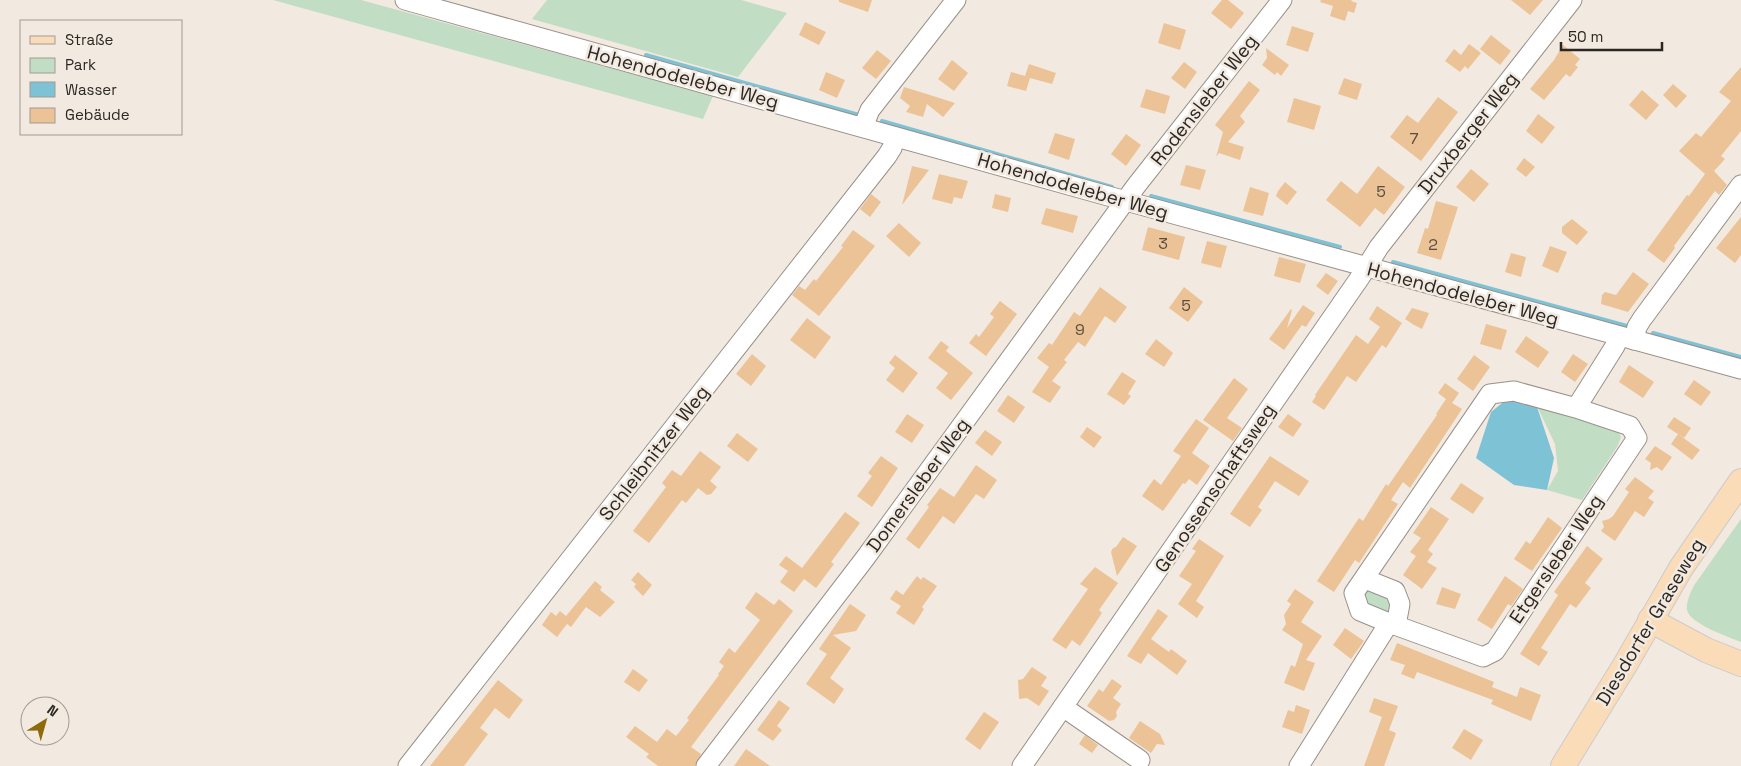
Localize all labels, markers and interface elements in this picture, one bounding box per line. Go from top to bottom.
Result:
legend [20,20,182,135]
scale bar [1561,20,1662,52]
text: 50 m [1568,27,1603,46]
street label: Rodensleber Weg [1145,29,1263,171]
text: Straße [65,30,114,49]
street label: Hohendodeleber Weg [584,39,782,115]
text: Park [65,55,96,74]
street label: Druxberger Weg [1413,67,1523,199]
text: Wasser [65,80,117,99]
text: Gebäude [65,105,130,124]
house number: 7 [1409,128,1419,149]
street label: Hohendodeleber Weg [975,147,1171,225]
house number: 5 [1376,181,1386,202]
house number: 3 [1158,233,1168,254]
house number: 2 [1428,234,1438,255]
street label: Hohendodeleber Weg [1364,256,1562,332]
house number: 5 [1181,295,1191,316]
house number: 9 [1075,319,1085,340]
street label: Schleibnitzer Weg [593,380,715,526]
street label: Genossenschaftsweg [1149,399,1281,577]
street label: Domersleber Weg [861,413,975,557]
street label: Etgersleber Weg [1504,490,1608,628]
street label: Diesdorfer Graseweg [1590,534,1710,710]
north arrow [20,696,70,746]
text: N [44,701,62,721]

